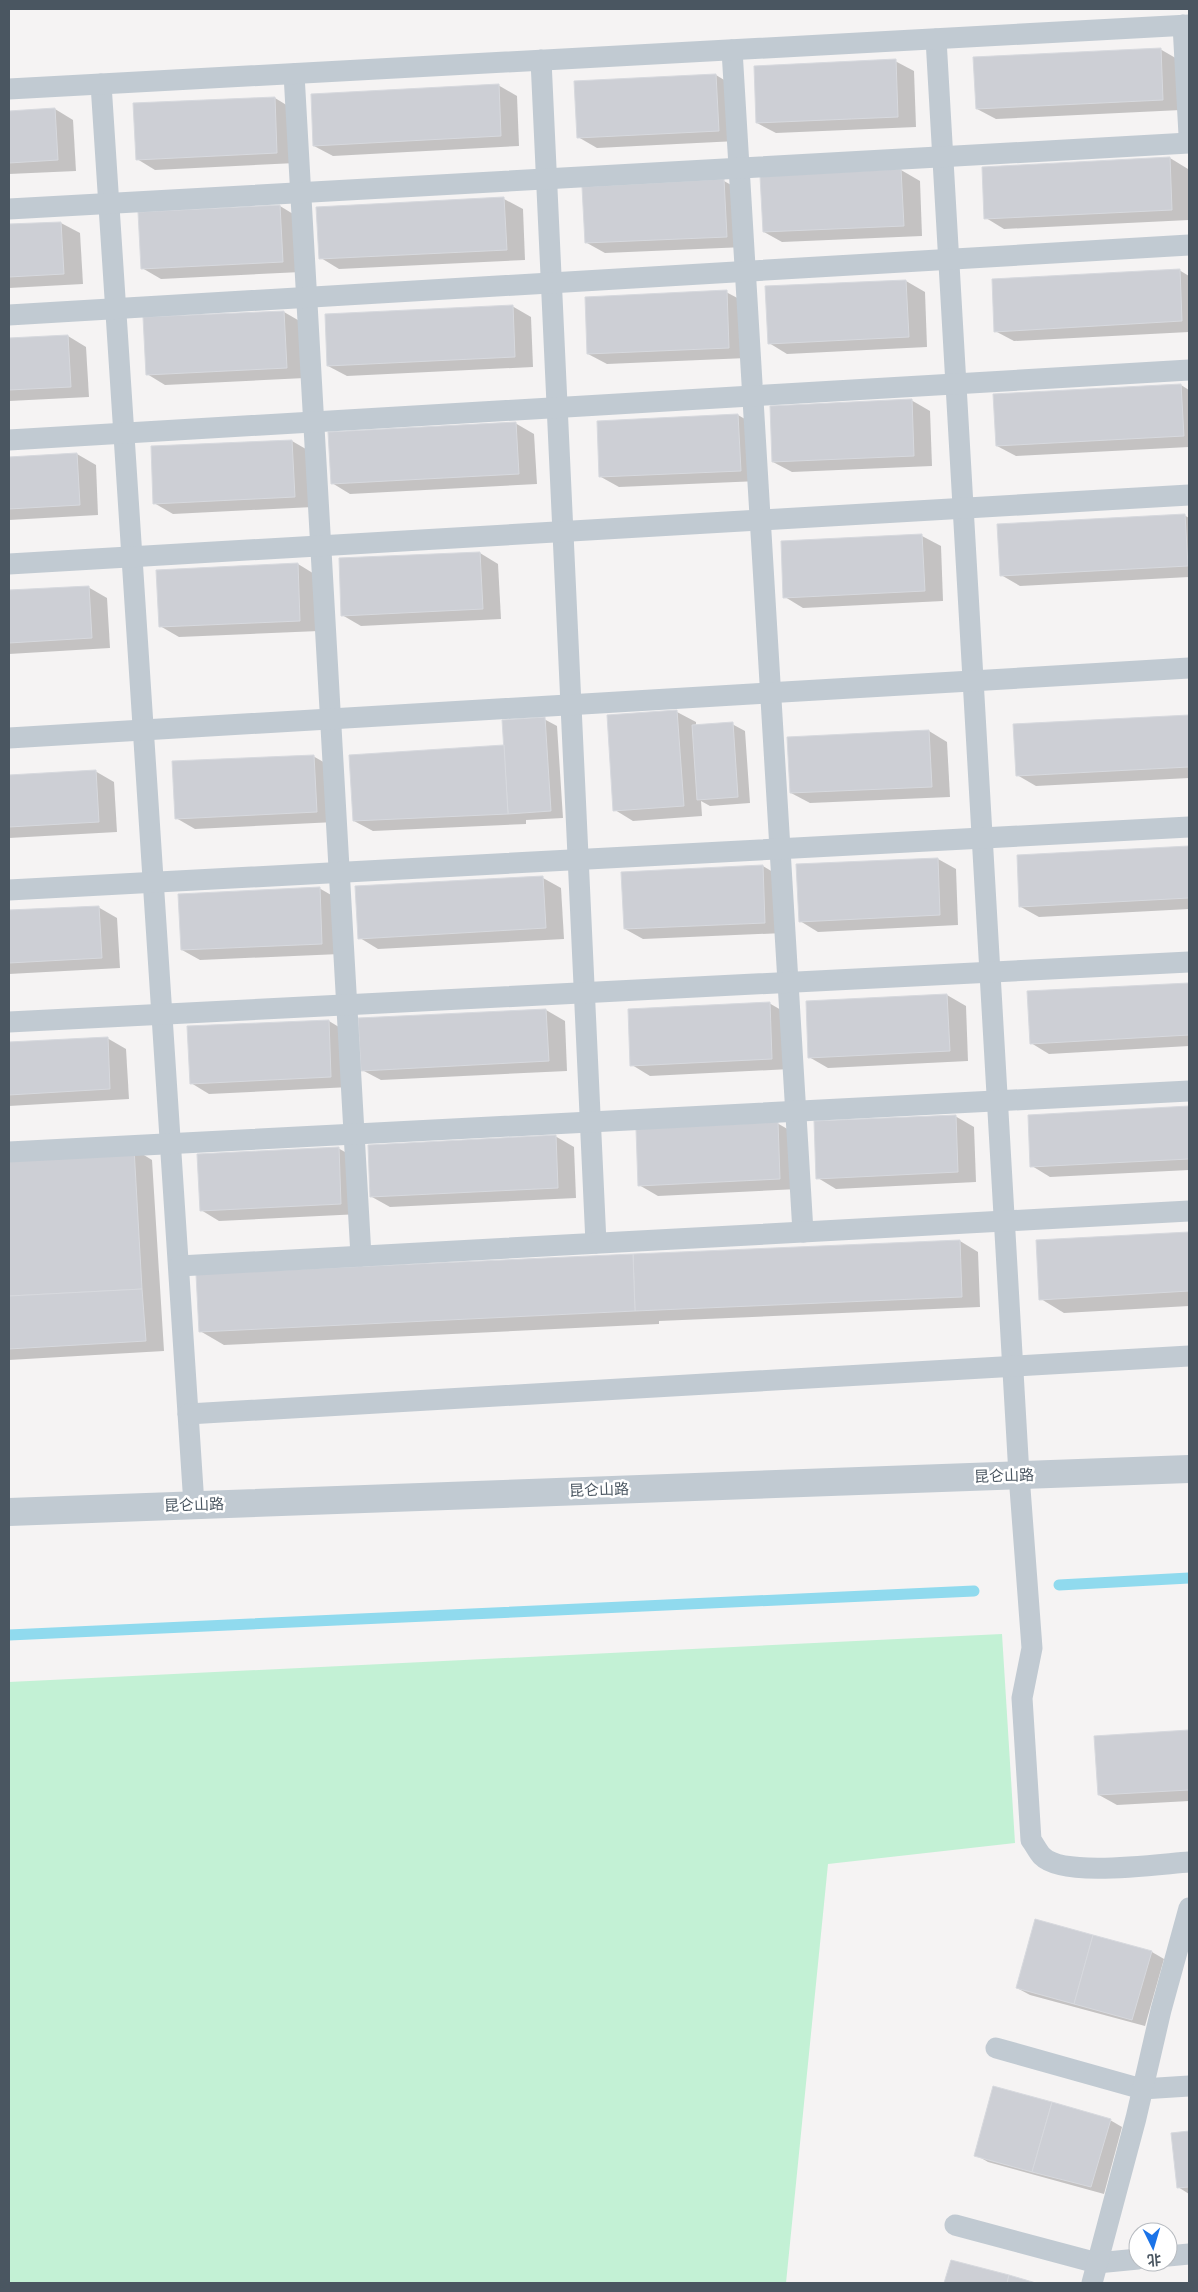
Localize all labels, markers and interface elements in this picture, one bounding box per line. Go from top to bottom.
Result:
street label: 昆仑山路 [974,1465,1034,1487]
street label: 昆仑山路 [569,1479,629,1501]
street label: 昆仑山路 [164,1494,224,1516]
north arrow [1128,2222,1178,2272]
text: 北 [1146,2250,1162,2270]

